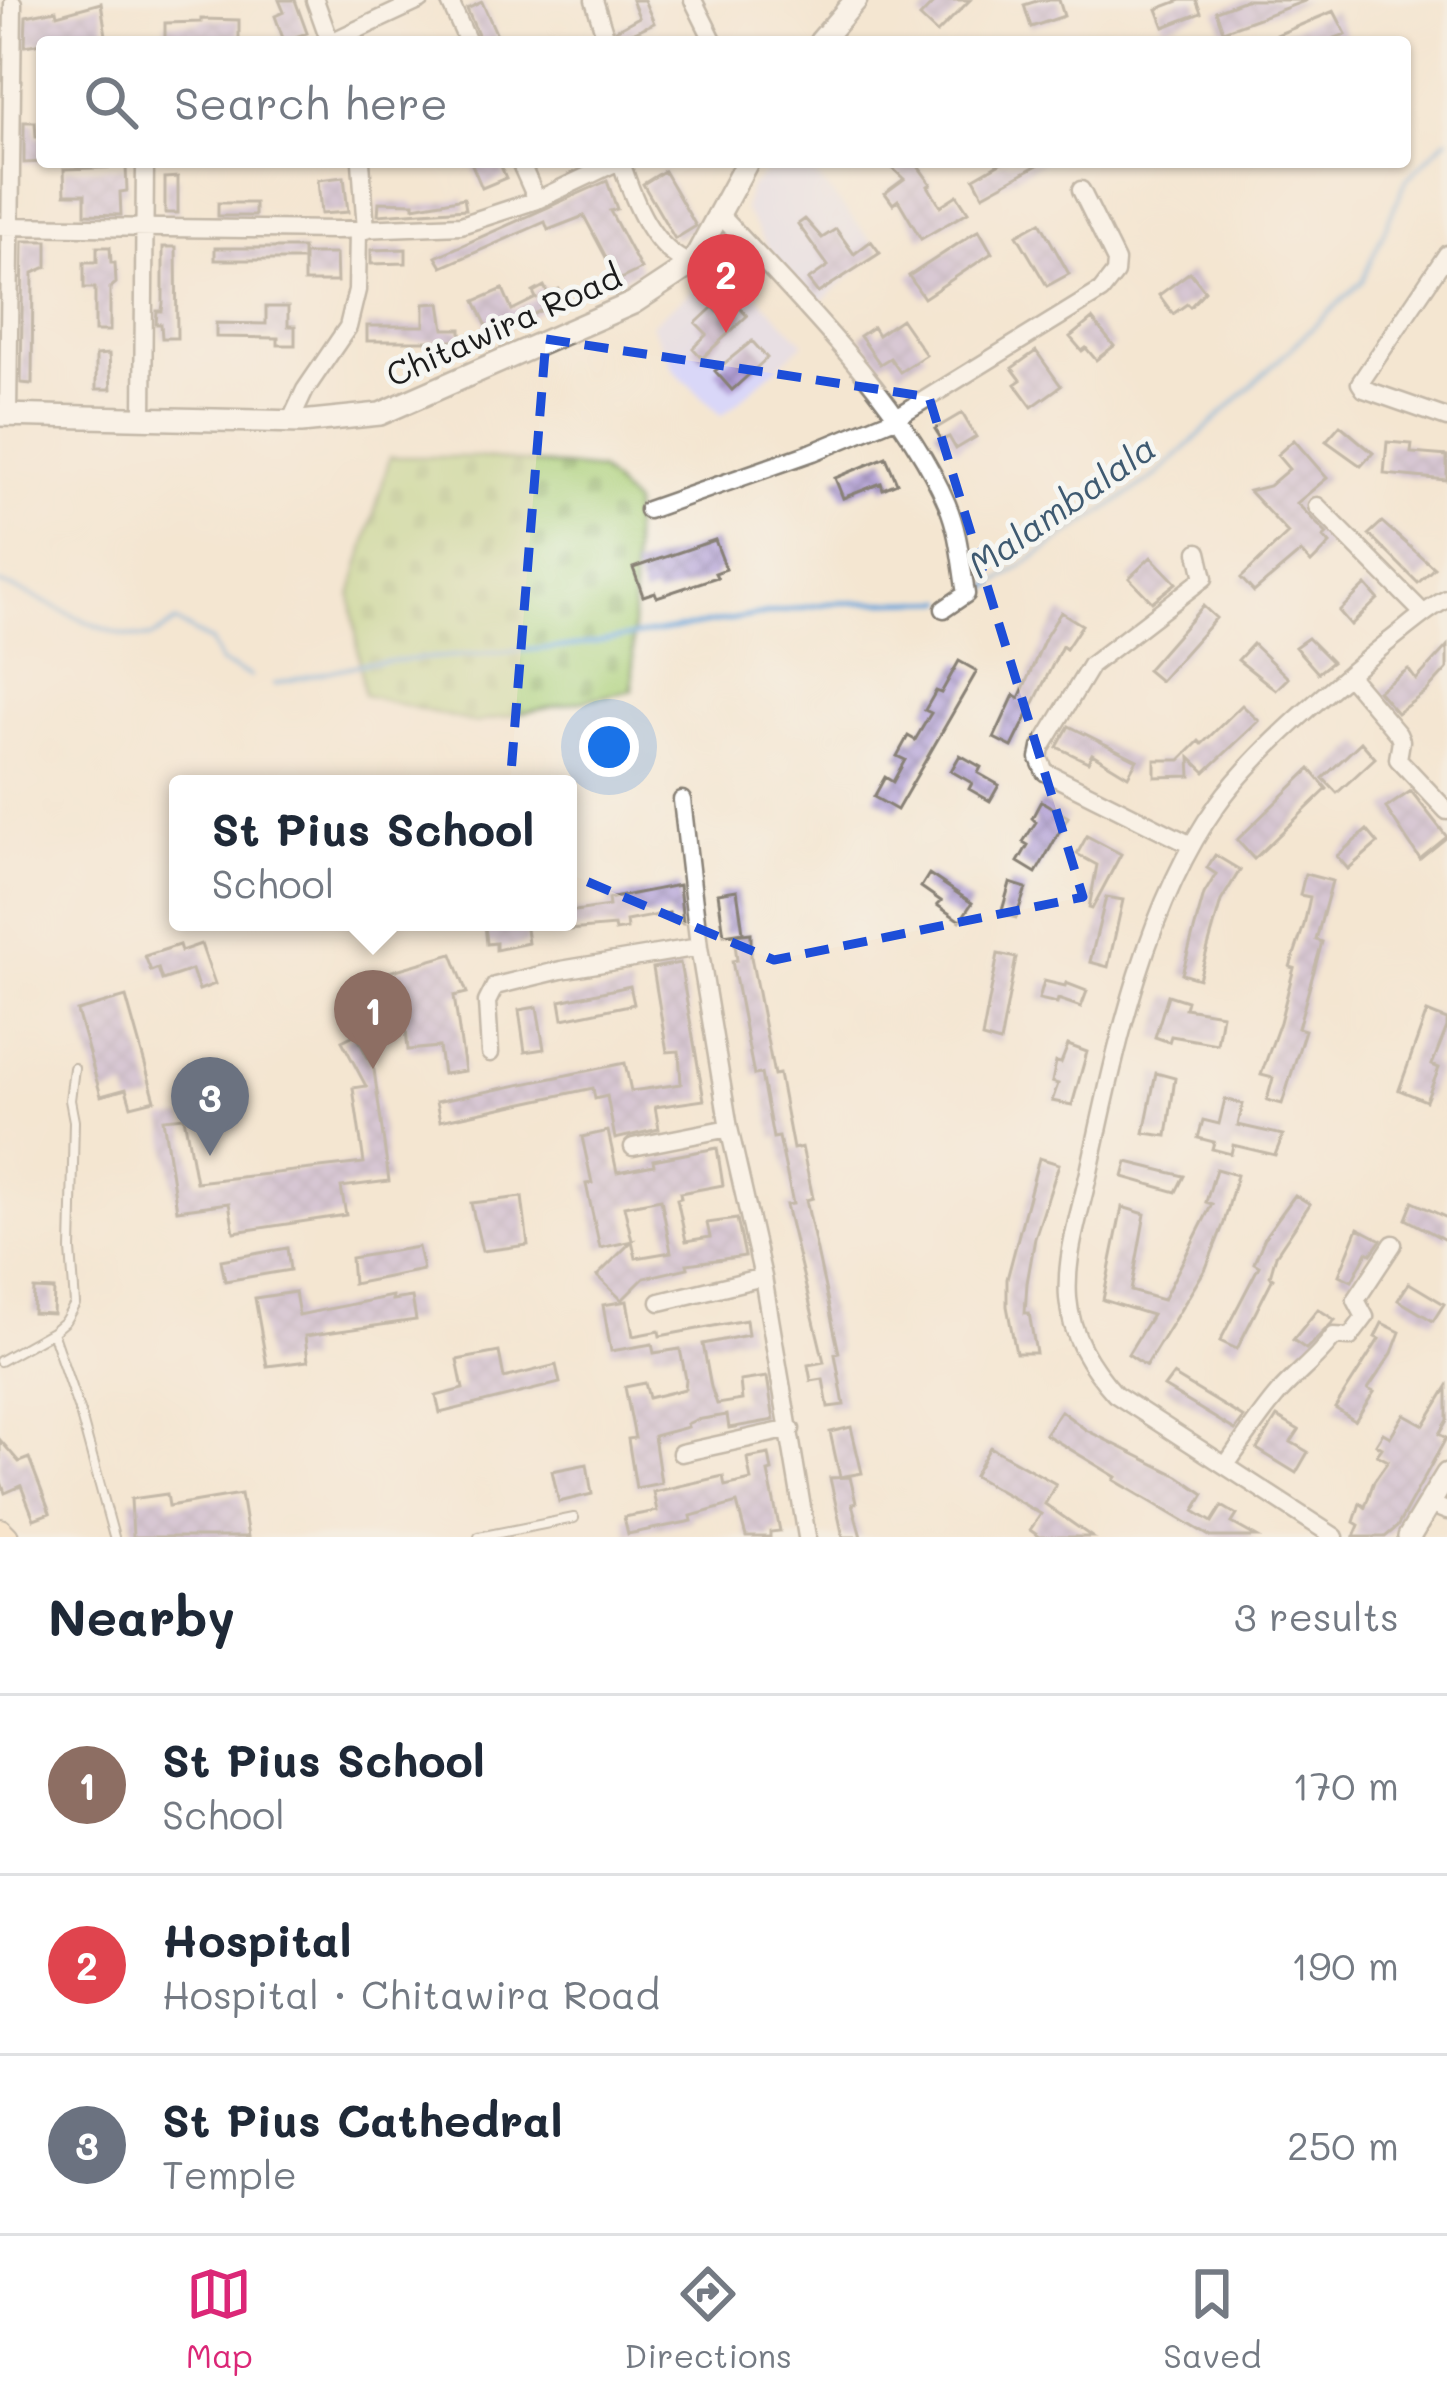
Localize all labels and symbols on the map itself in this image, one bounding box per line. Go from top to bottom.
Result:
pin: 2 [687,234,765,333]
street label: Chitawira Road [379,253,627,395]
water label: Malambalala [958,423,1164,587]
your location [579,717,639,777]
pin: 1 [334,970,412,1069]
pin: 3 [171,1057,249,1156]

